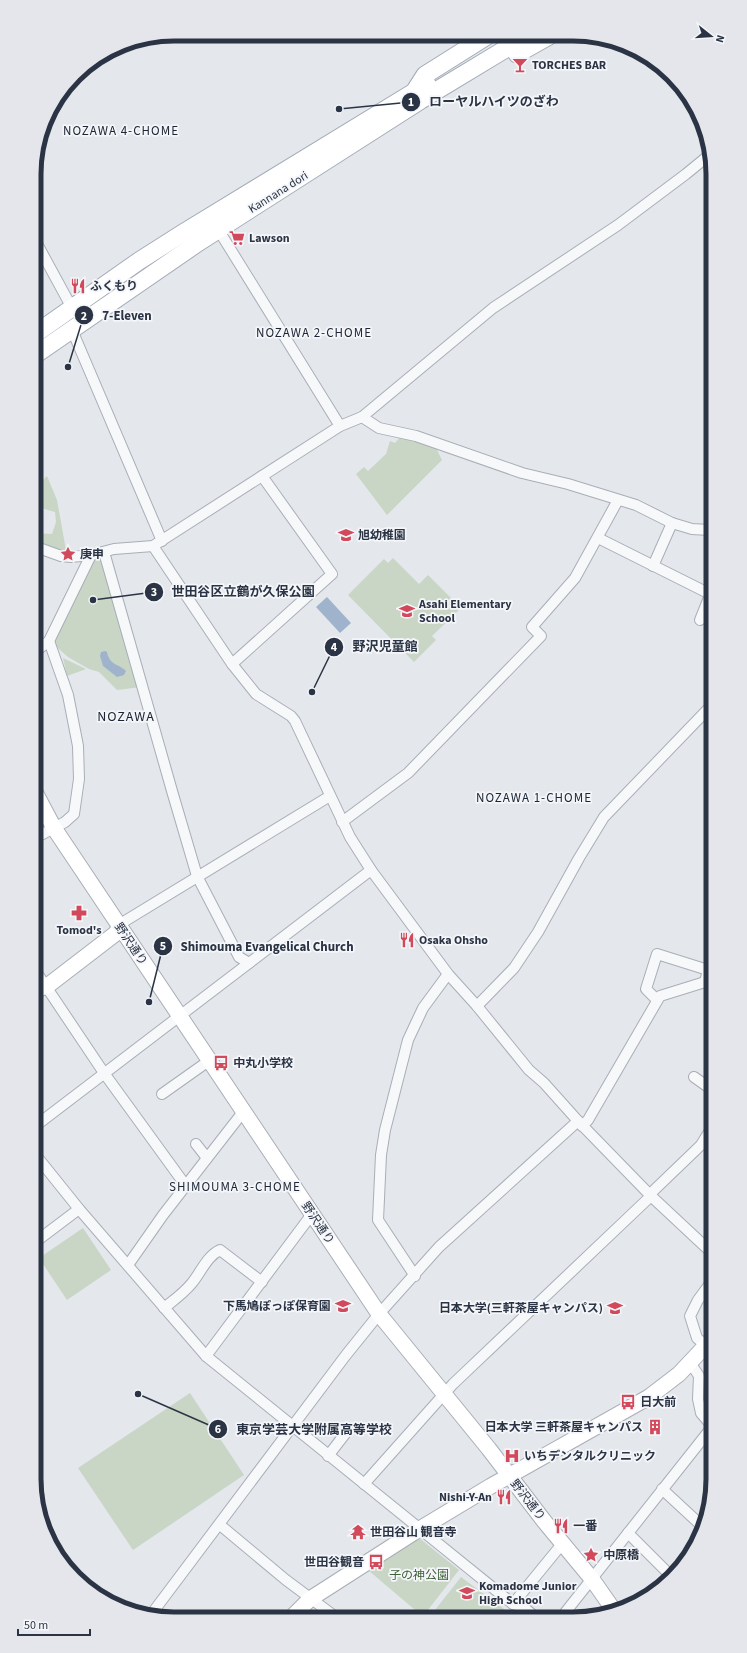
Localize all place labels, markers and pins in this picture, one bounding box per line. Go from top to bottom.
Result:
bar icon: TORCHES BAR [511,56,529,74]
place label: TORCHES BAR [532,57,607,74]
callout: ローヤルハイツのざわ [401,89,567,114]
supermarket icon: Lawson [228,229,246,247]
place label: Lawson [249,230,290,247]
restaurant icon: ふくもり [69,277,87,295]
place label: ふくもり [90,278,138,295]
callout: 7-Eleven [74,303,159,328]
school or university icon: 旭幼稚園 [337,526,355,544]
place label: 旭幼稚園 [358,527,406,544]
place icon: 庚申 [59,545,77,563]
place label: 庚申 [80,546,104,563]
callout: 世田谷区立鶴が久保公園 [144,579,323,604]
place label: Asahi Elementary School [418,596,512,627]
school or university icon: Asahi Elementary School [398,602,416,620]
callout: 野沢児童館 [324,634,425,659]
pharmacy icon: Tomod's [70,904,88,922]
place label: Tomod's [57,922,101,939]
restaurant icon: Osaka Ohsho [398,931,416,949]
place label: Osaka Ohsho [419,932,488,949]
callout: Shimouma Evangelical Church [153,934,362,959]
bus stop icon: 中丸小学校 [212,1054,230,1072]
place label: 中丸小学校 [233,1055,293,1072]
school or university icon: 下馬鳩ぽっぽ保育園 [334,1297,352,1315]
place label: 下馬鳩ぽっぽ保育園 [223,1298,331,1315]
school or university icon: 日本大学(三軒茶屋キャンパス) [606,1299,624,1317]
place label: 日本大学(三軒茶屋キャンパス) [439,1300,603,1317]
bus stop icon: 日大前 [619,1393,637,1411]
place label: 日大前 [640,1394,676,1411]
callout: 東京学芸大学附属高等学校 [208,1417,400,1442]
building icon: 日本大学 三軒茶屋キャンパス [646,1418,664,1436]
place label: 日本大学 三軒茶屋キャンパス [485,1419,643,1436]
hospital icon: いちデンタルクリニック [503,1447,521,1465]
place label: いちデンタルクリニック [524,1448,656,1465]
restaurant icon: Nishi-Y-An [495,1488,513,1506]
place label: Nishi-Y-An [439,1489,492,1506]
restaurant icon: 一番 [552,1517,570,1535]
place label: 一番 [573,1518,598,1535]
temple icon: 世田谷山 観音寺 [349,1523,367,1541]
place label: 世田谷山 観音寺 [370,1524,456,1541]
place icon: 中原橋 [582,1546,600,1564]
place label: 中原橋 [603,1547,640,1564]
bus stop icon: 世田谷観音 [367,1553,385,1571]
place label: 世田谷観音 [304,1554,364,1571]
place label: Komadome Junior High School [479,1578,577,1609]
school or university icon: Komadome Junior High School [458,1584,476,1602]

